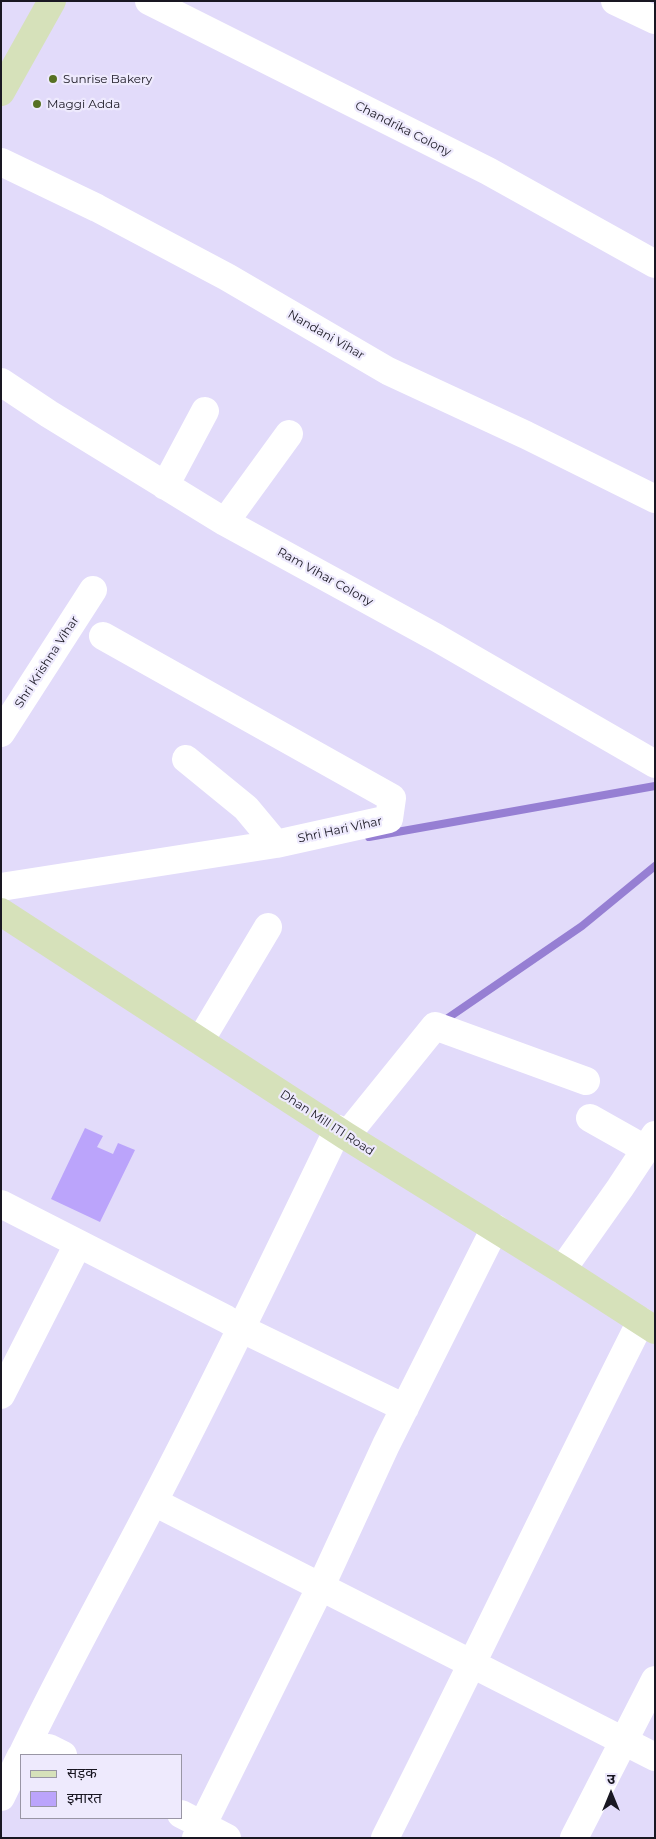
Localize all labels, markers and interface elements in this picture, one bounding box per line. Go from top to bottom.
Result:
place label: Sunrise Bakery [63,72,152,86]
marker: Sunrise Bakery [47,73,59,85]
place label: Maggi Adda [47,97,120,111]
marker: Maggi Adda [31,98,43,110]
street label: Chandrika Colony [352,99,454,159]
street label: Nandani Vihar [285,307,367,363]
street label: Ram Vihar Colony [275,545,375,609]
street label: Shri Krishna Vihar [12,613,82,711]
street label: Shri Hari Vihar [296,814,384,846]
street label: Dhan Mill ITI Road [277,1087,377,1159]
legend [20,1754,182,1819]
text: सड़क [67,1763,97,1782]
north arrow [586,1769,636,1819]
text: उ [607,1770,615,1788]
text: इमारत [67,1788,102,1807]

